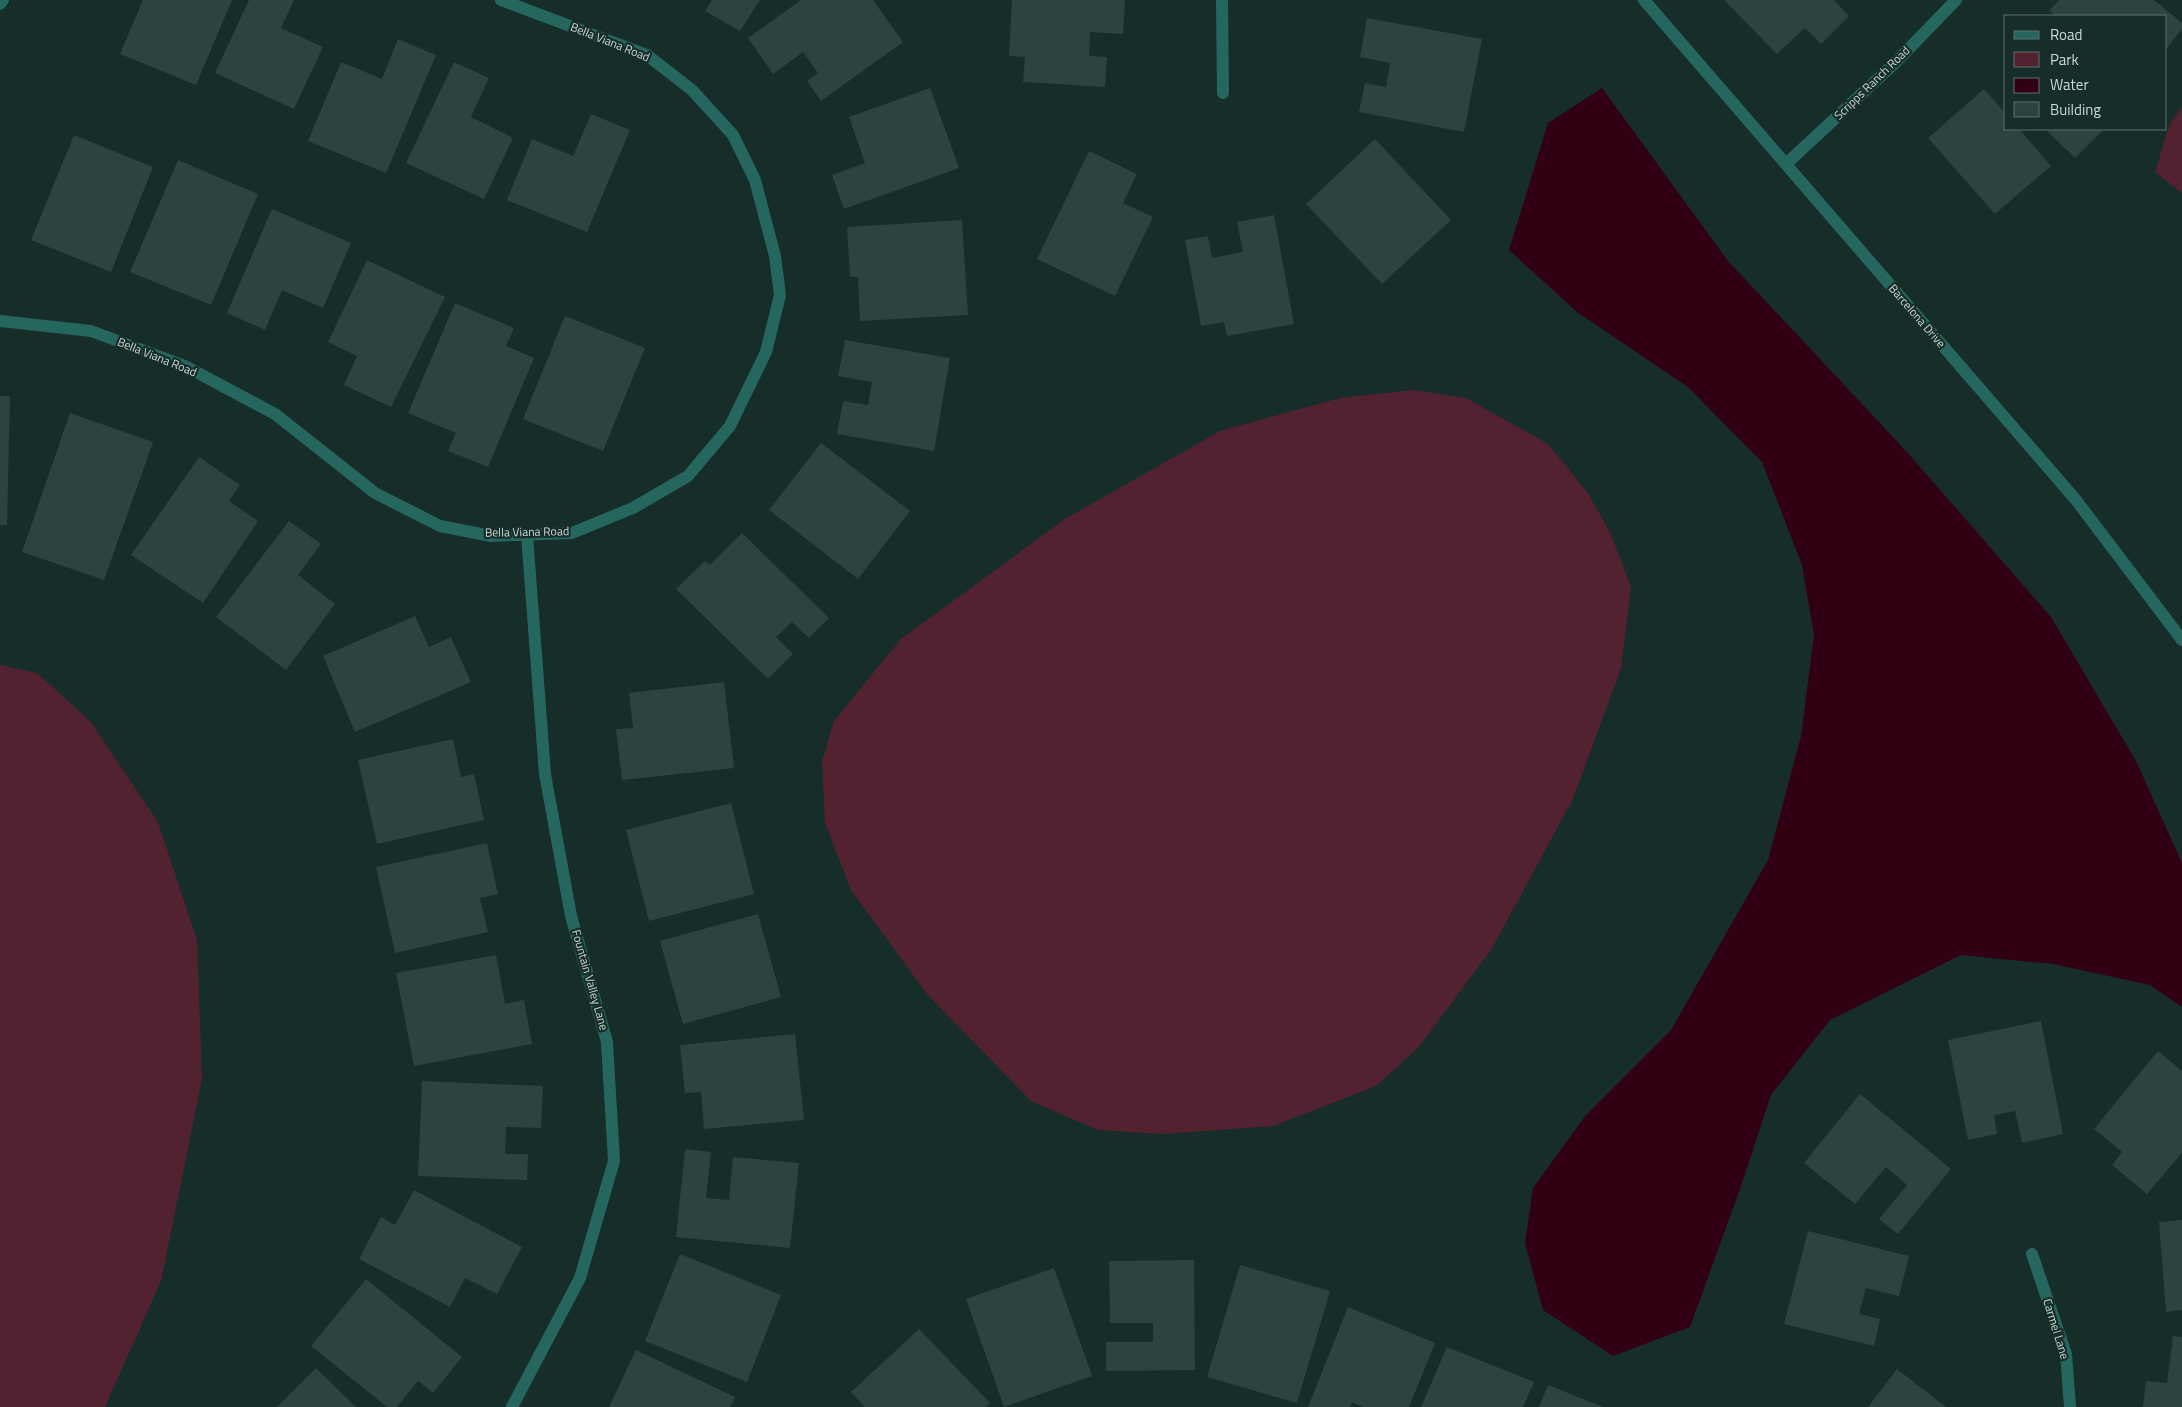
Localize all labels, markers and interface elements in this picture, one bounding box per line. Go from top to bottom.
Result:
legend [2004,15,2167,130]
street label: Bella Viana Road [568,17,653,66]
text: Road [2050,23,2082,46]
street label: Scripps Ranch Road [1829,41,1914,124]
text: Park [2050,48,2079,71]
text: Water [2050,73,2089,96]
text: Building [2050,98,2101,121]
street label: Barcelona Drive [1884,280,1950,352]
street label: Bella Viana Road [115,332,200,381]
street label: Bella Viana Road [485,521,569,542]
street label: Fountain Valley Lane [567,927,614,1032]
street label: Carmel Lane [2038,1296,2075,1362]

